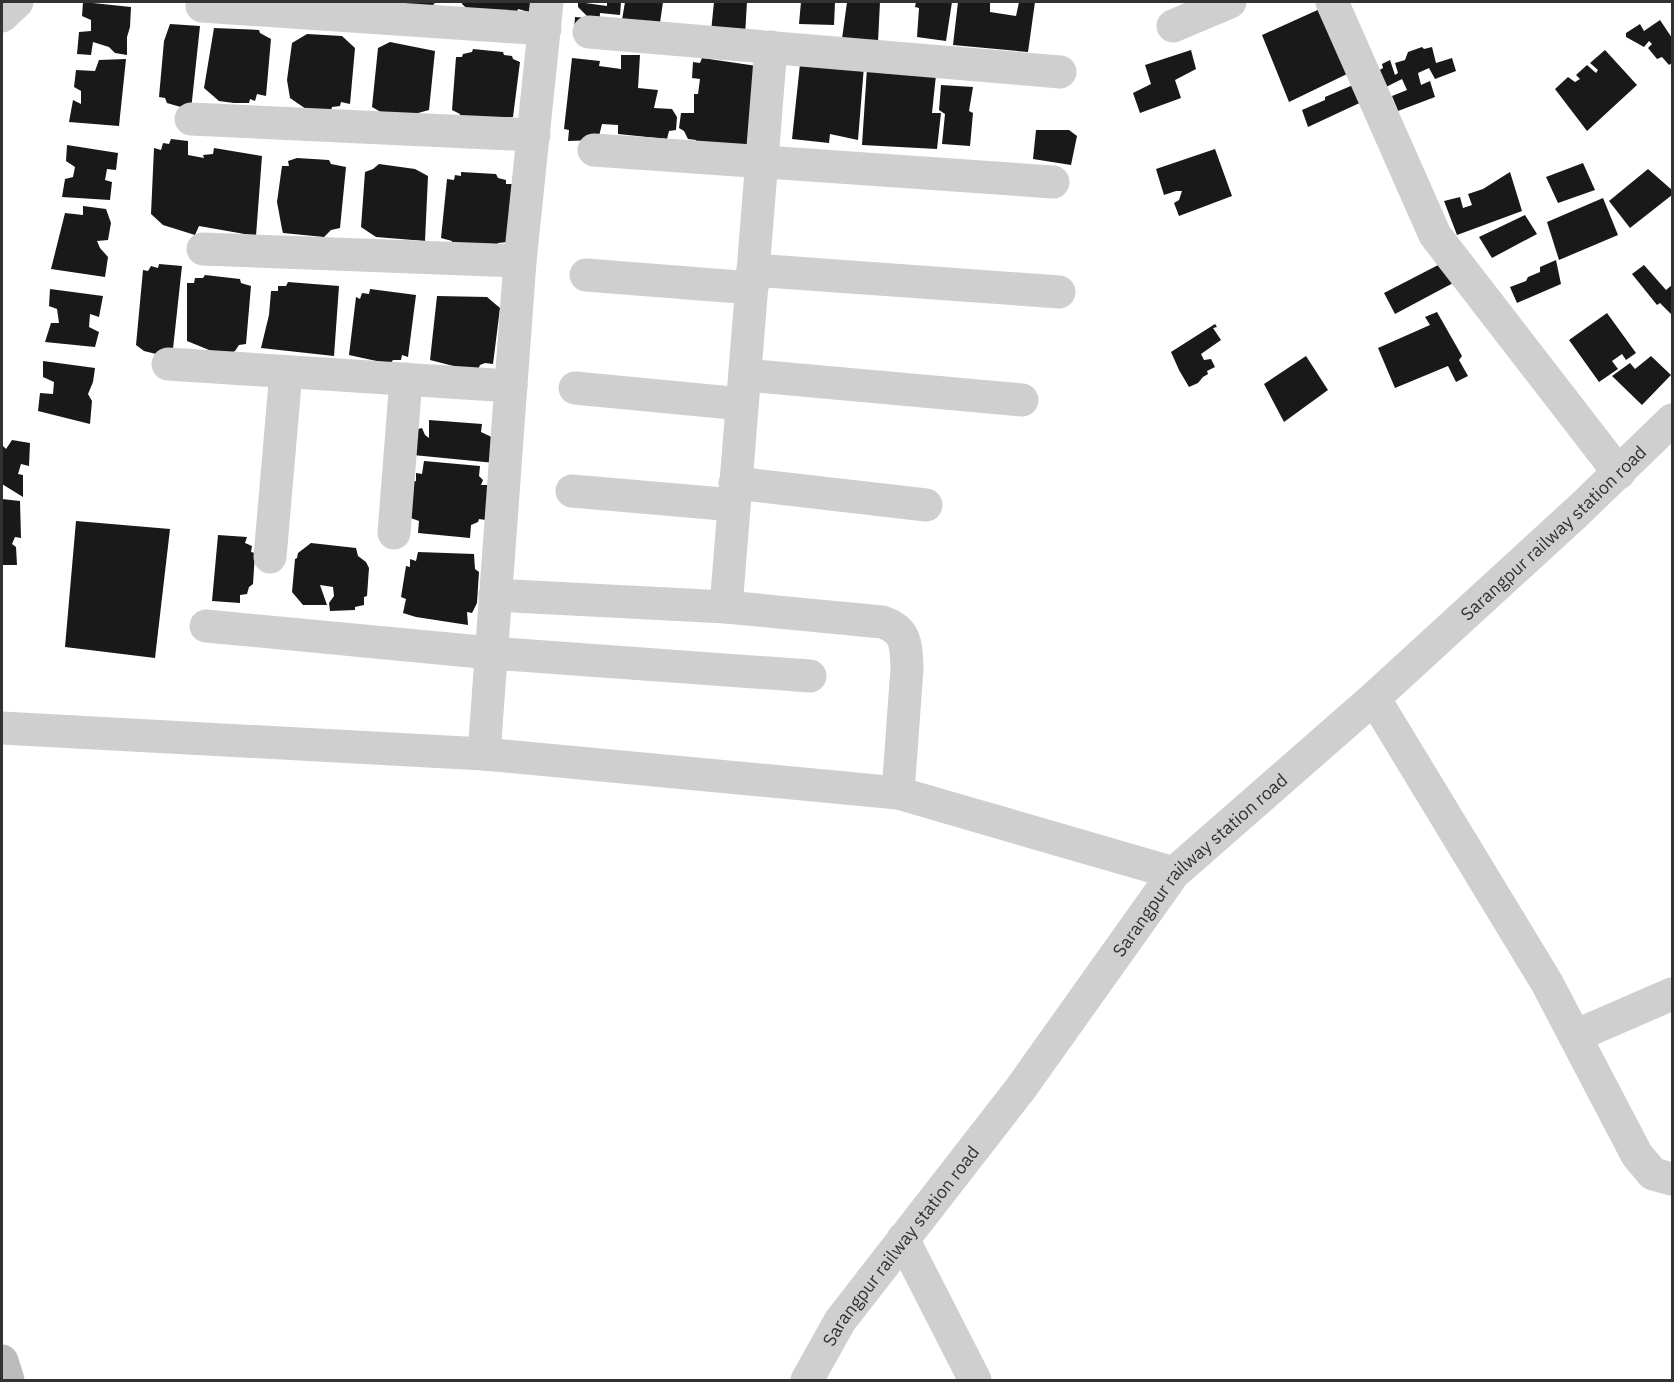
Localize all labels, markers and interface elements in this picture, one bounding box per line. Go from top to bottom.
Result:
street label: Sarangpur railway station road [1455,440,1651,625]
street label: Sarangpur railway station road [1107,768,1292,961]
street label: Sarangpur railway station road [817,1141,984,1350]

